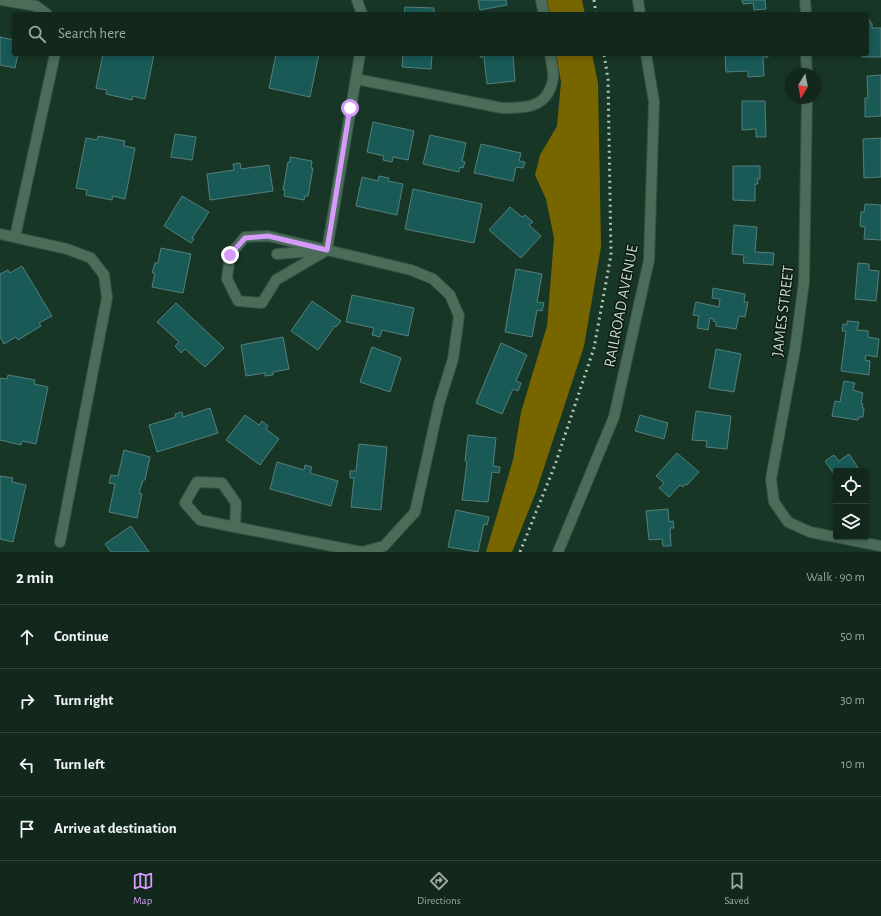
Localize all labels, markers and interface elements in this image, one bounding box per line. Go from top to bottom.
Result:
search box [12,12,869,56]
icon: search [26,23,48,45]
text: Search here [58,26,126,41]
north arrow [785,68,821,104]
route start [341,99,359,117]
street label: RAILROAD AVENUE [601,243,641,369]
route end [221,246,239,264]
street label: JAMES STREET [769,264,797,358]
map controls [833,468,869,540]
button: locate [833,468,869,504]
button: layers [833,504,869,540]
text: 2 min [16,569,54,586]
text: Walk · 90 m [806,571,865,584]
icon: ahead [16,626,38,648]
text: Continue [54,629,109,644]
text: 50 m [840,630,865,643]
icon: right [16,690,38,712]
text: Turn right [54,693,113,708]
text: 30 m [840,694,865,707]
icon: left [16,754,38,776]
text: Turn left [54,757,105,772]
text: 10 m [841,758,865,771]
icon: arrive [16,818,38,840]
text: Arrive at destination [54,821,177,836]
tab: Map [132,870,154,907]
tab: Directions [417,870,461,907]
tab: Saved [724,870,749,907]

